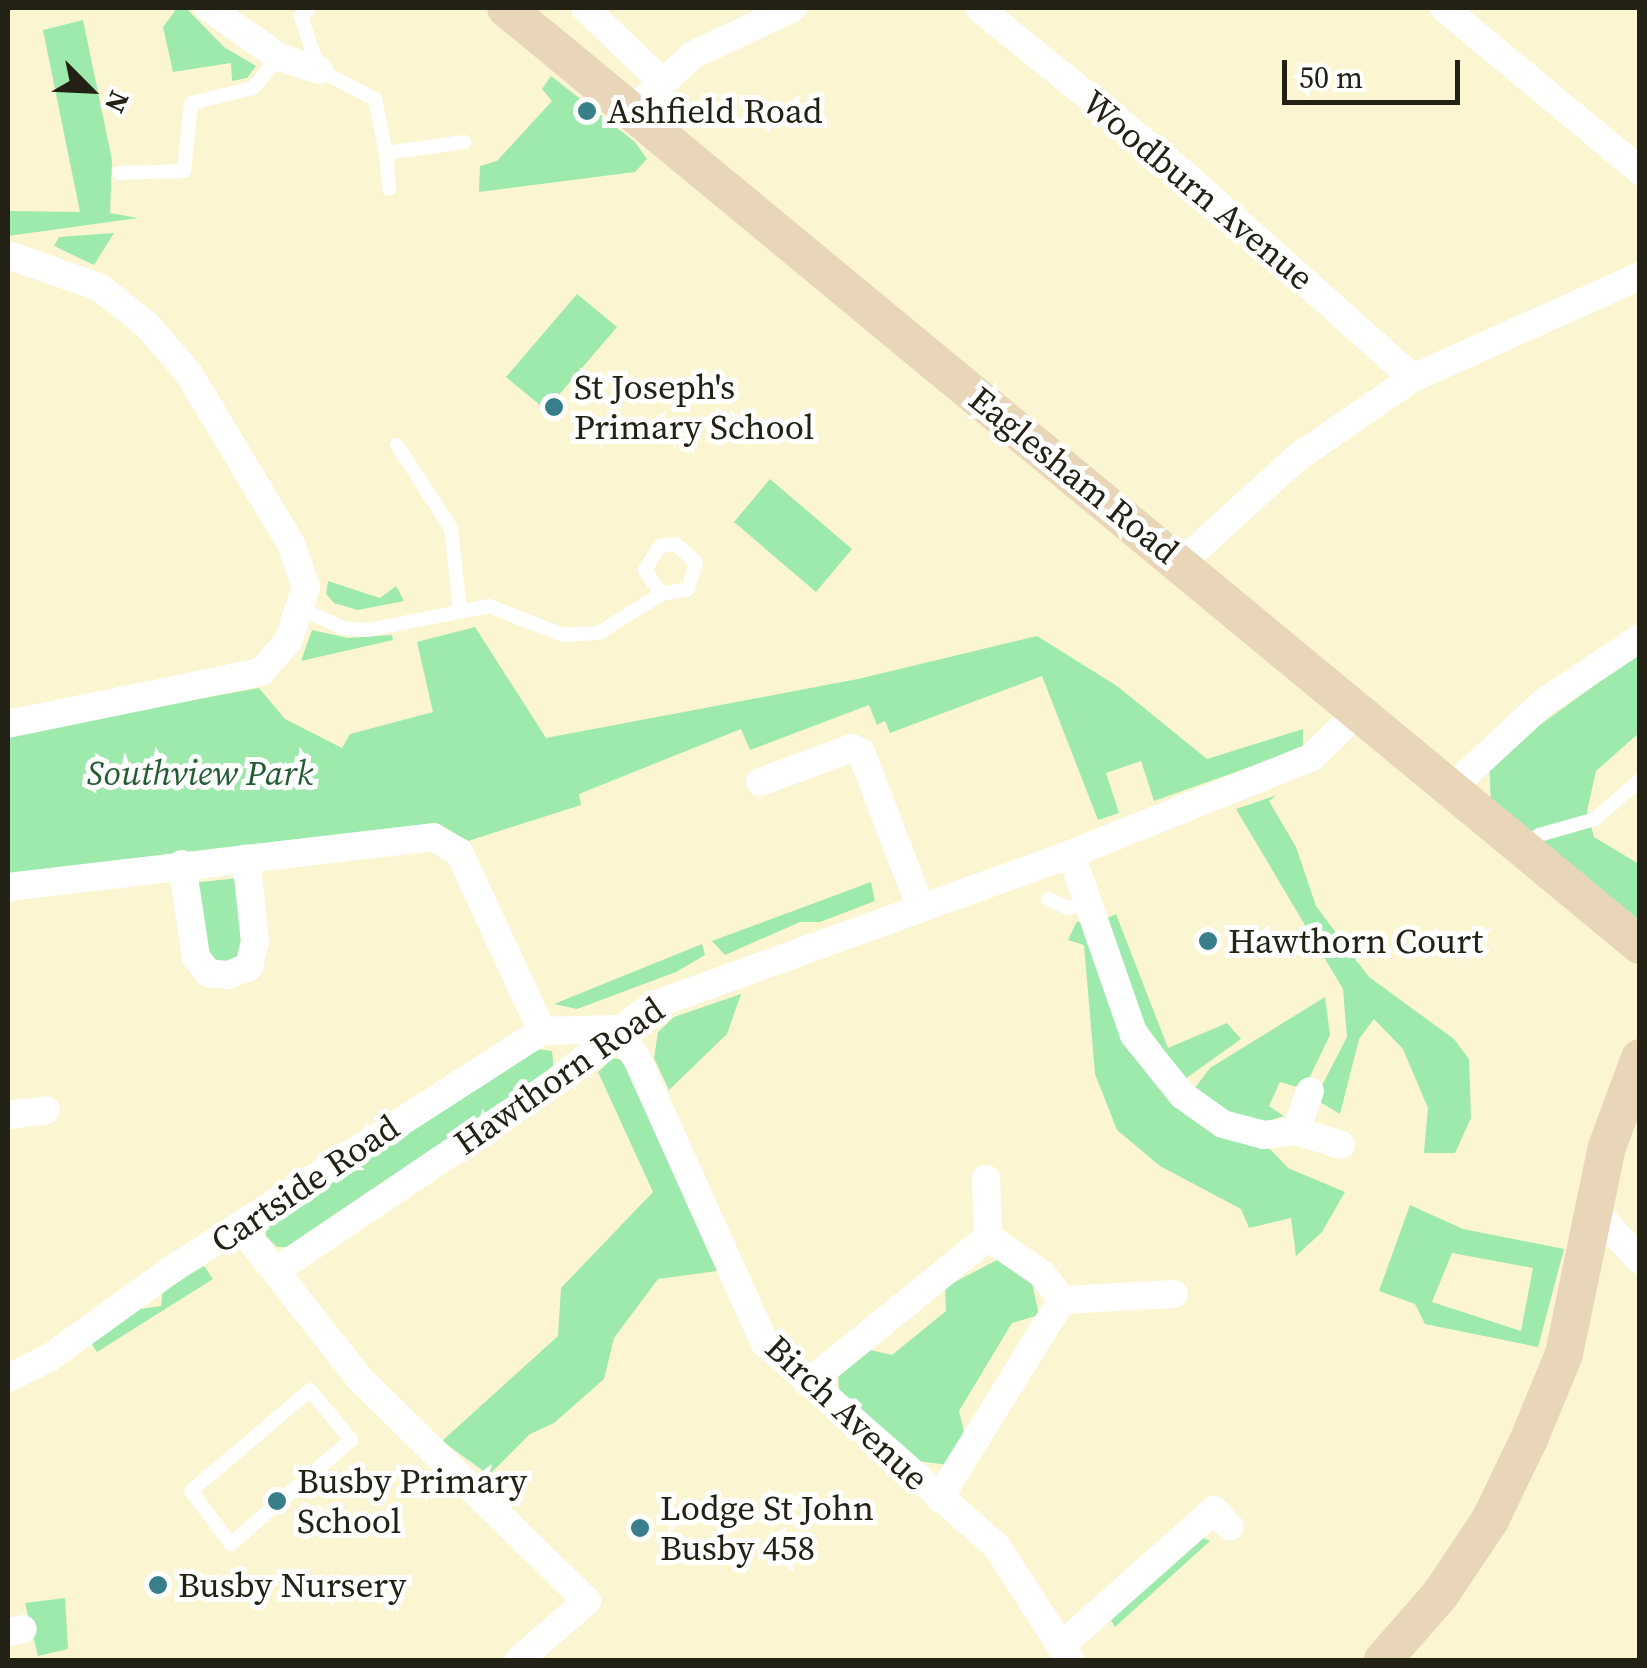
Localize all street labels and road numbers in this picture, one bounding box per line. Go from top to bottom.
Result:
street label: Woodburn Avenue [1074,81,1322,299]
street label: Eaglesham Road [961,378,1187,572]
street label: Hawthorn Road [446,988,672,1164]
street label: Cartside Road [203,1106,407,1262]
street label: Birch Avenue [757,1327,937,1499]

